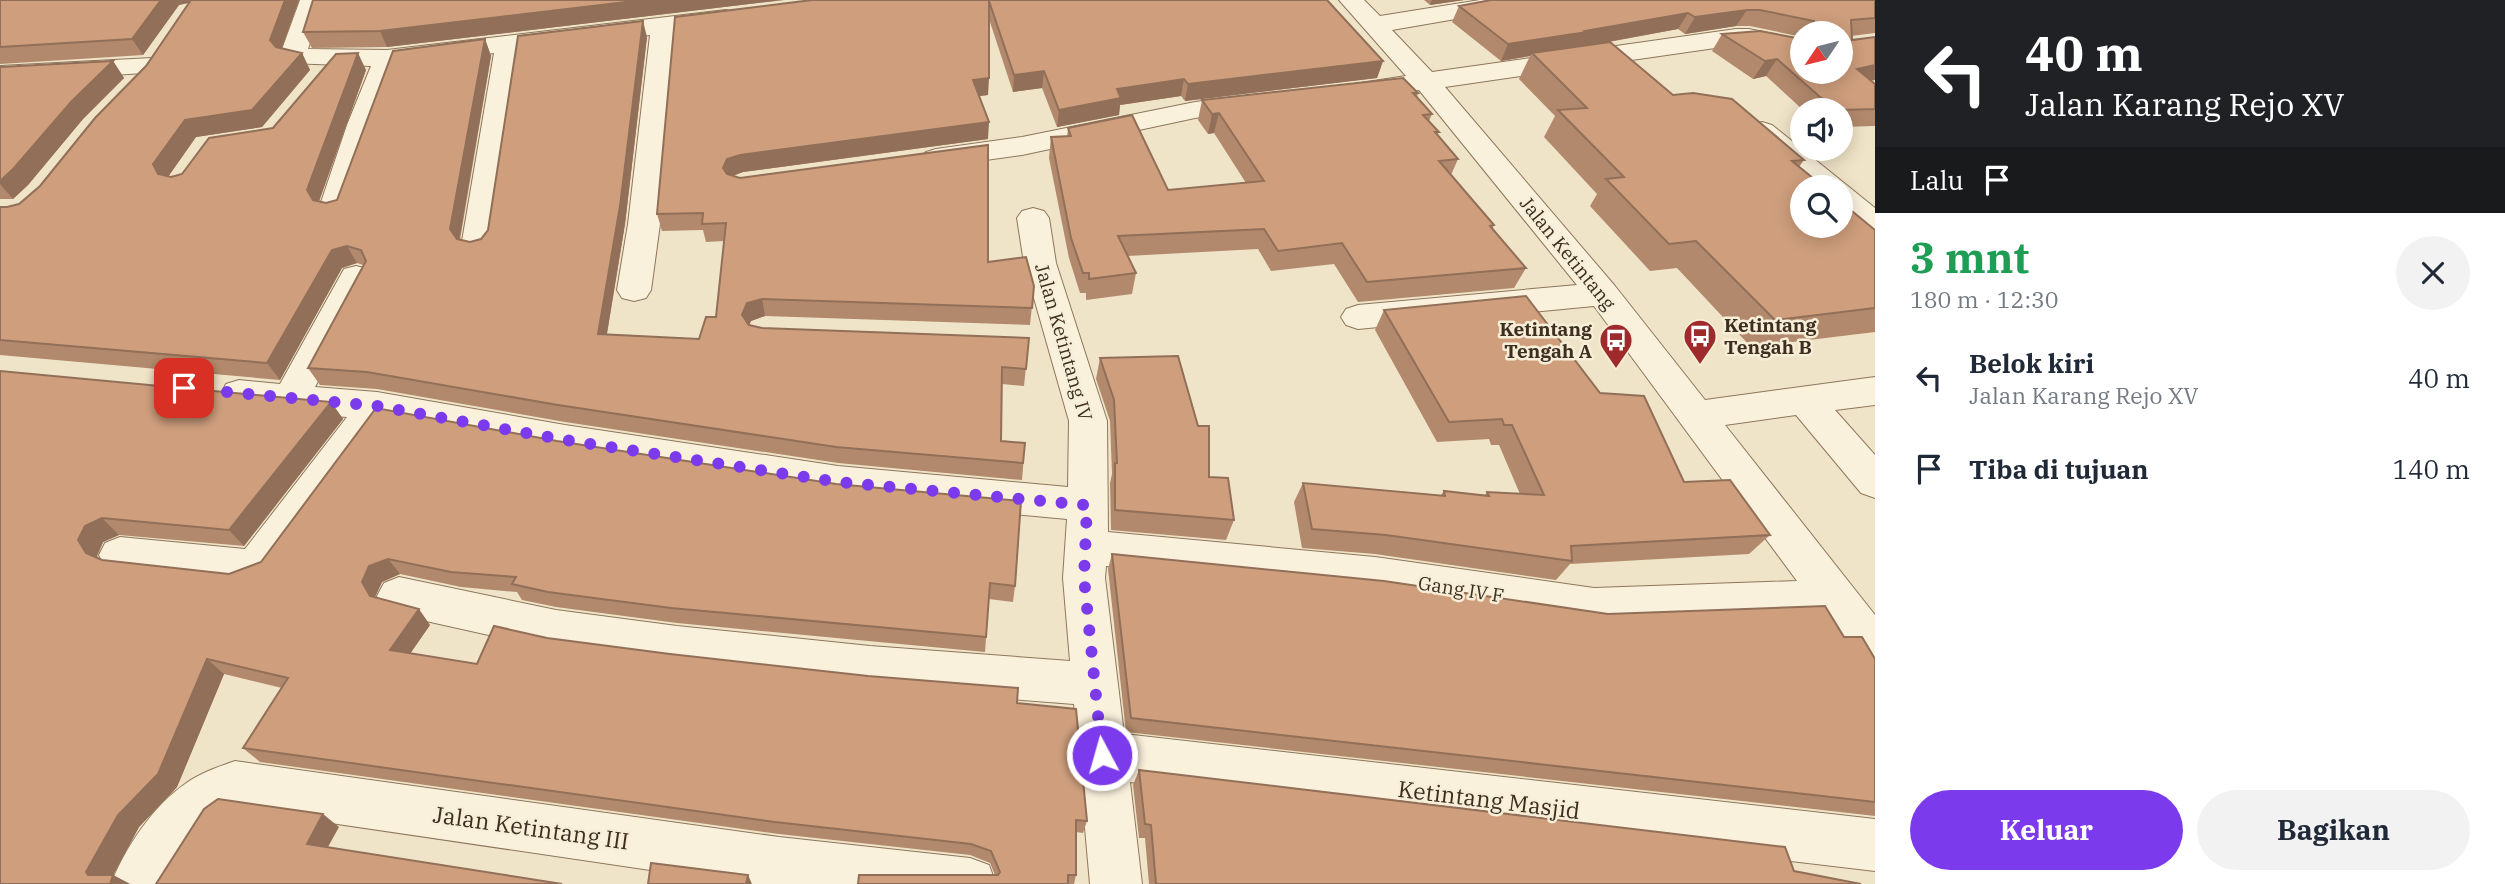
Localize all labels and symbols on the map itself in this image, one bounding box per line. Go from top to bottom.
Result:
north arrow [1790,21,1853,84]
street label: Jalan Ketintang [1515,191,1622,315]
street label: Jalan Ketintang IV [1030,260,1098,424]
place label: Ketintang Tengah B [1724,313,1816,359]
place label: Ketintang Tengah A [1500,317,1593,363]
bus stop icon: Ketintang Tengah B [1681,317,1719,366]
bus stop icon: Ketintang Tengah A [1597,321,1635,370]
pin [154,358,214,418]
street label: Gang IV F [1416,570,1506,608]
position arrow [1065,718,1139,792]
street label: Ketintang Masjid [1396,773,1582,825]
street label: Jalan Ketintang III [431,798,631,856]

